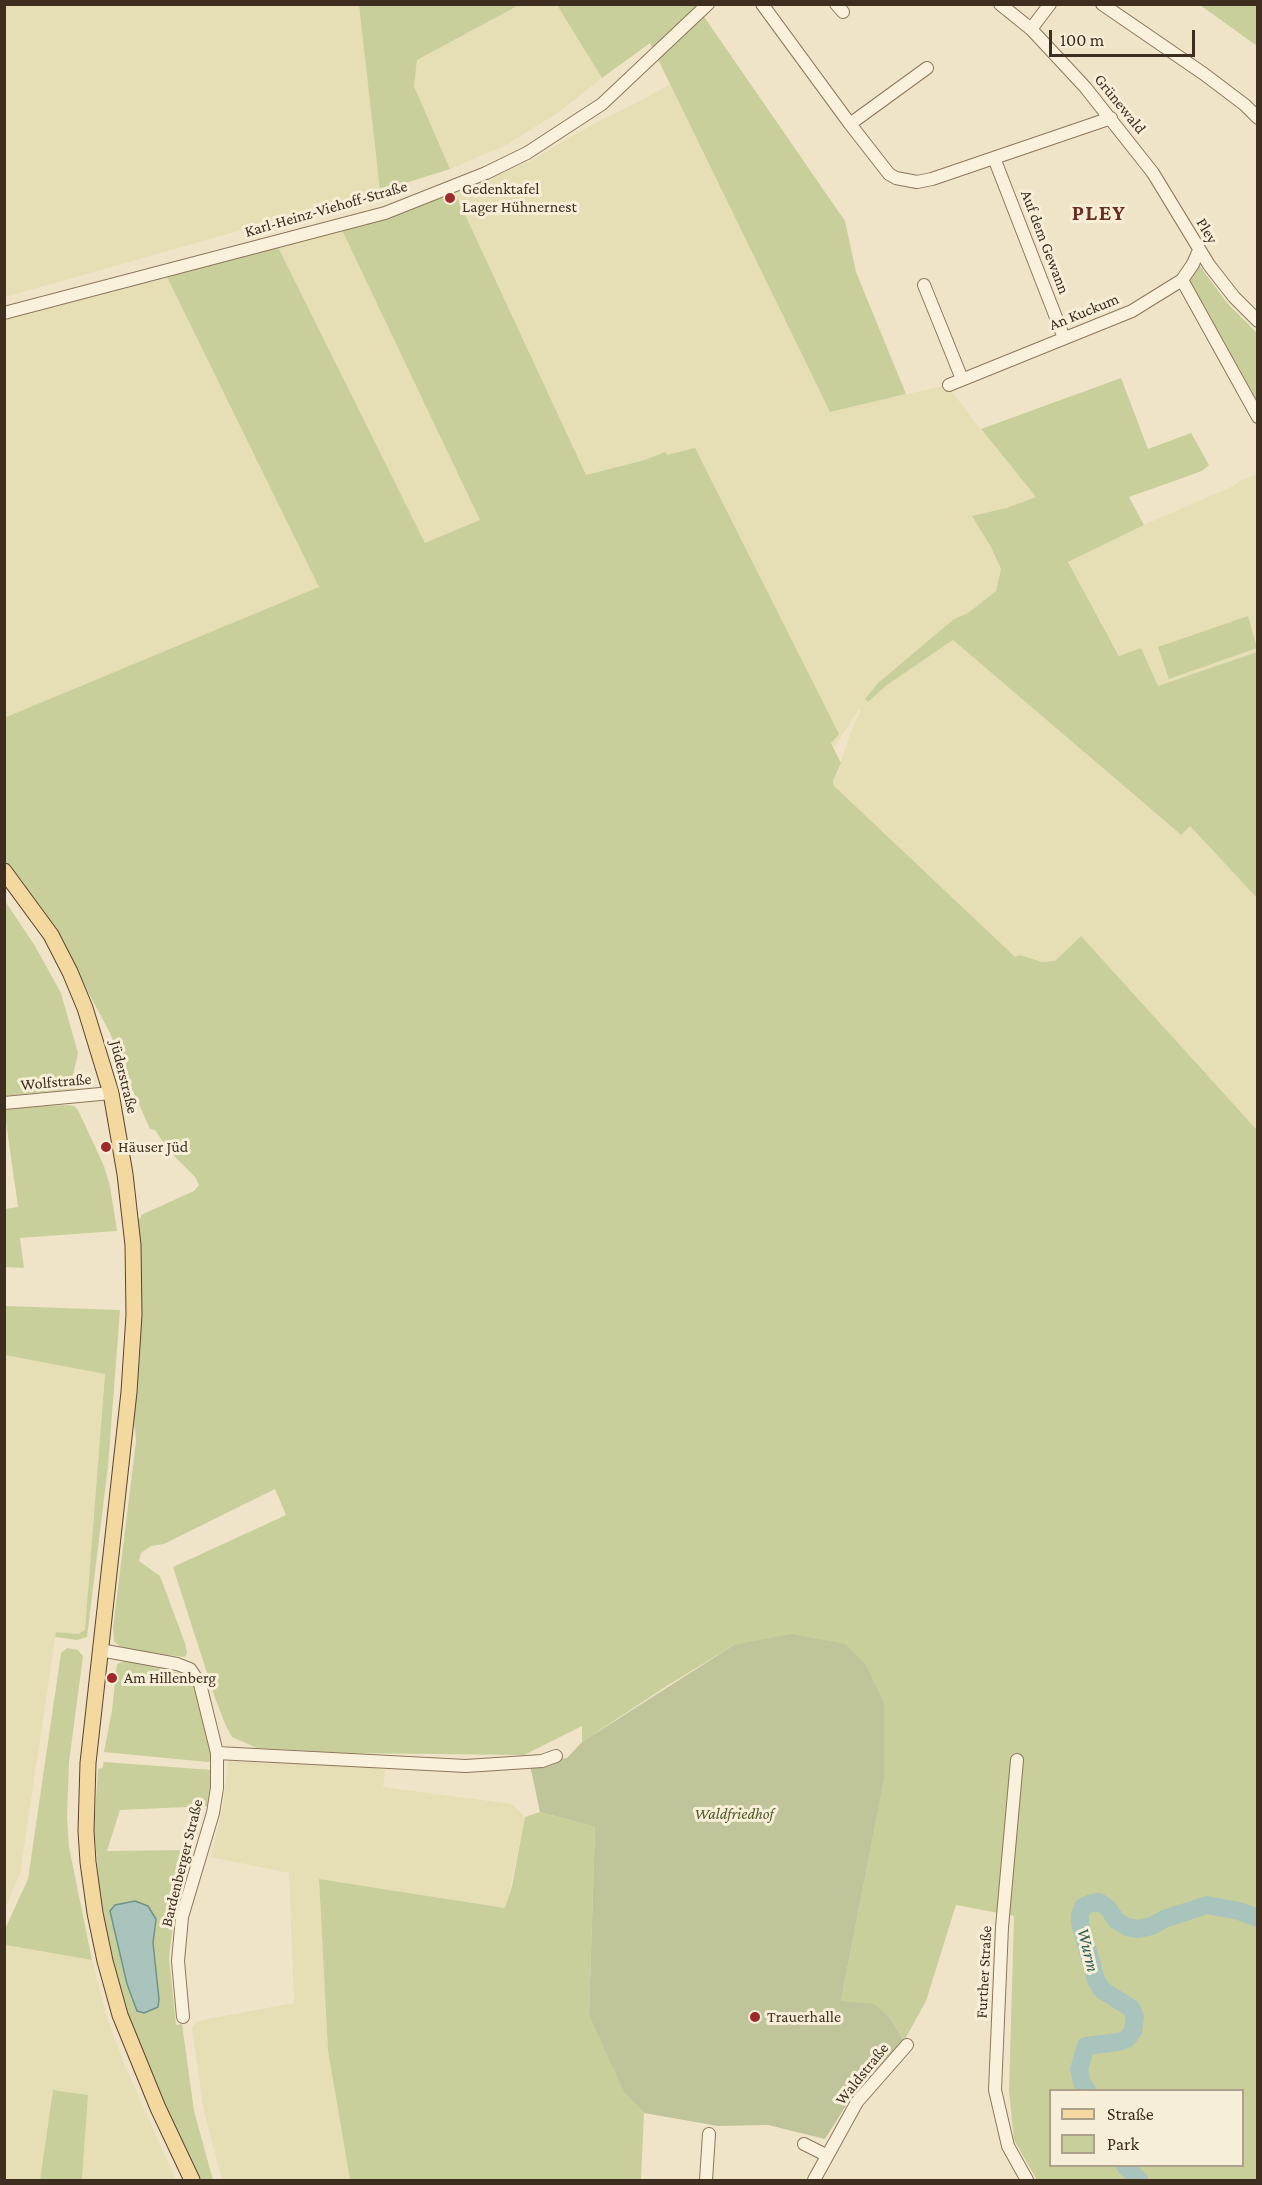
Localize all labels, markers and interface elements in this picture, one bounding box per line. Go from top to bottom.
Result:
scale bar [1052,18,1198,56]
text: 100 m [1060,30,1104,50]
street label: Grünewald [1090,70,1150,138]
street label: Karl-Heinz-Viehoff-Straße [243,177,409,241]
place label: Gedenktafel Lager Hühnernest [462,179,577,217]
street label: Auf dem Gewann [1016,187,1074,297]
marker: Gedenktafel Lager Hühnernest [443,191,457,205]
district label: PLEY [1072,200,1126,226]
street label: Pley [1192,215,1222,247]
street label: An Kuckum [1046,289,1122,335]
street label: Jüderstraße [106,1038,142,1116]
street label: Wolfstraße [20,1069,92,1095]
place label: Häuser Jüd [118,1137,188,1157]
marker: Häuser Jüd [99,1140,113,1154]
place label: Am Hillenberg [124,1668,216,1688]
marker: Am Hillenberg [105,1671,119,1685]
street label: Bardenberger Straße [157,1797,207,1929]
park label: Waldfriedhof [694,1804,774,1824]
street label: Further Straße [972,1925,996,2019]
water label: Wurm [1072,1926,1104,1974]
place label: Trauerhalle [767,2007,841,2027]
marker: Trauerhalle [748,2010,762,2024]
street label: Waldstraße [831,2039,893,2109]
legend [1049,2089,1244,2167]
text: Straße [1107,2104,1154,2124]
text: Park [1107,2134,1139,2154]

